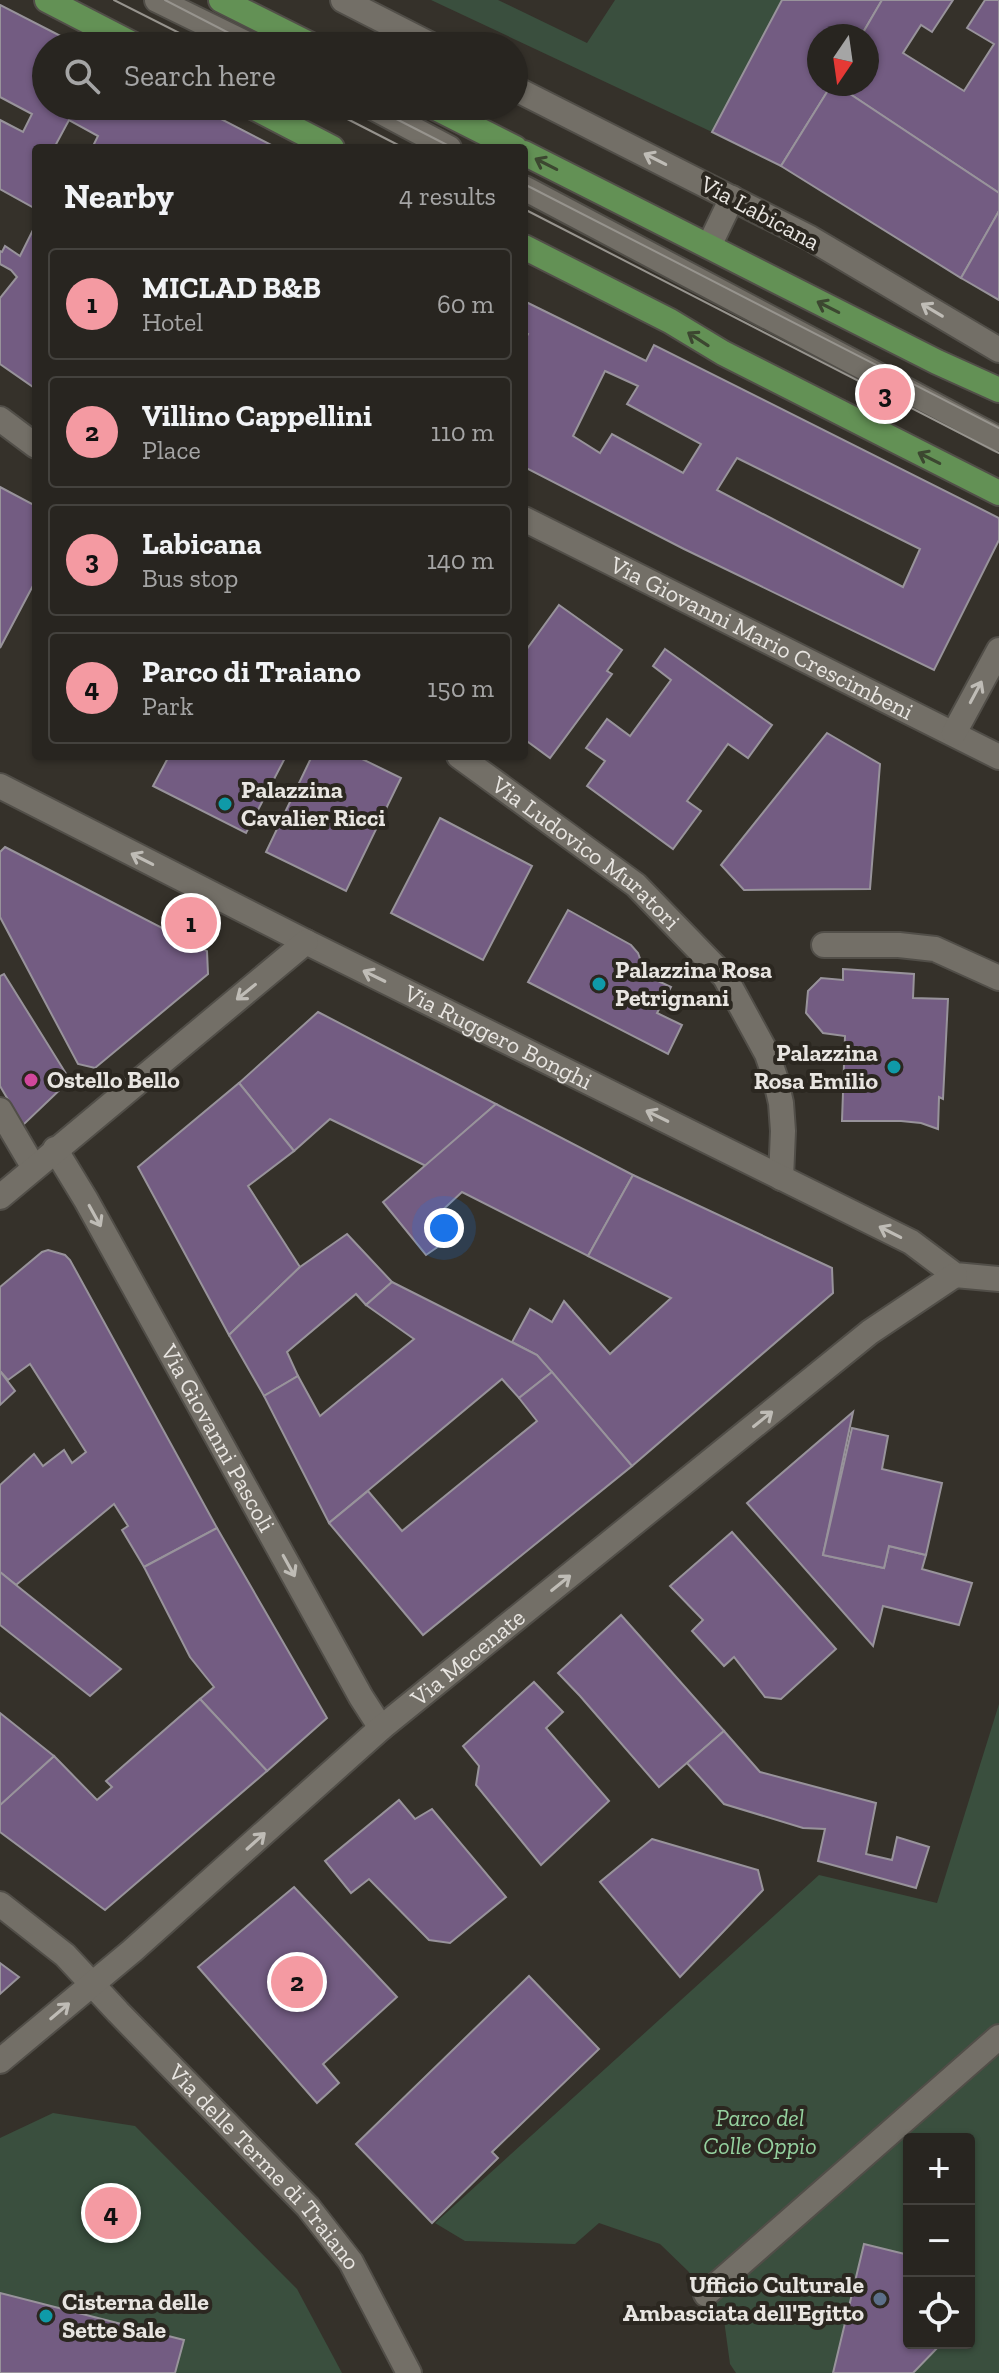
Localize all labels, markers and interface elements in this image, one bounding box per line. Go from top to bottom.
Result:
north arrow [807,24,879,96]
search box [32,32,528,120]
icon: search [60,54,104,98]
text: Search here [124,58,276,94]
one-way arrow [643,151,667,166]
one-way arrow [535,156,559,171]
street label: Via Labicana [695,169,825,256]
text: Nearby [64,176,174,217]
text: 4 results [399,180,496,212]
text: MICLAD B&B [142,270,321,306]
text: 1 [87,288,97,320]
text: 60 m [437,288,494,320]
one-way arrow [817,299,841,314]
one-way arrow [921,302,944,318]
text: Hotel [142,306,203,338]
one-way arrow [688,330,710,347]
pin: 3 [859,364,911,424]
text: Villino Cappellini [142,398,372,434]
text: 2 [85,416,99,448]
text: 110 m [431,416,494,448]
text: Place [142,434,201,466]
one-way arrow [918,449,942,465]
text: Labicana [142,526,262,562]
text: 3 [85,544,99,576]
text: 140 m [427,544,494,576]
street label: Via Giovanni Mario Crescimbeni [605,549,919,726]
text: Bus stop [142,562,238,594]
text: Parco di Traiano [142,654,361,690]
text: 4 [85,672,99,704]
text: 150 m [427,672,494,704]
one-way arrow [969,680,985,704]
text: Park [142,690,194,722]
street label: Via Ludovico Muratori [485,769,687,936]
place label: Palazzina Cavalier Ricci [241,775,385,832]
marker: Palazzina Cavalier Ricci [216,795,234,813]
one-way arrow [131,850,155,866]
pin: 1 [165,893,217,953]
place label: Palazzina Rosa Petrignani [615,955,772,1012]
one-way arrow [363,968,387,983]
marker: Palazzina Rosa Petrignani [590,975,608,993]
street label: Via Ruggero Bonghi [399,978,598,1096]
one-way arrow [236,984,257,1001]
place label: Palazzina Rosa Emilio [754,1038,878,1095]
marker: Palazzina Rosa Emilio [885,1058,903,1076]
place label: Ostello Bello [47,1065,180,1094]
marker: Ostello Bello [22,1071,40,1089]
one-way arrow [646,1108,670,1124]
one-way arrow [88,1204,103,1228]
your location [424,1208,464,1248]
one-way arrow [879,1224,903,1239]
street label: Via Giovanni Pascoli [154,1338,282,1537]
one-way arrow [752,1410,773,1428]
one-way arrow [281,1554,297,1577]
one-way arrow [550,1574,571,1591]
street label: Via Mecenate [404,1602,531,1713]
one-way arrow [245,1832,265,1850]
pin: 2 [271,1952,323,2012]
one-way arrow [49,2002,69,2020]
street label: Via delle Terme di Traiano [162,2057,367,2274]
park label: Parco del Colle Oppio [703,2103,817,2160]
map controls [903,2133,975,2349]
button: + [903,2133,975,2205]
pin: 4 [85,2183,137,2243]
button: − [903,2205,975,2277]
place label: Ufficio Culturale Ambasciata dell'Egitto [623,2270,864,2327]
button: locate [903,2277,975,2349]
place label: Cisterna delle Sette Sale [62,2287,209,2344]
marker: Ufficio Culturale Ambasciata dell'Egitto [871,2290,889,2308]
marker: Cisterna delle Sette Sale [37,2307,55,2325]

